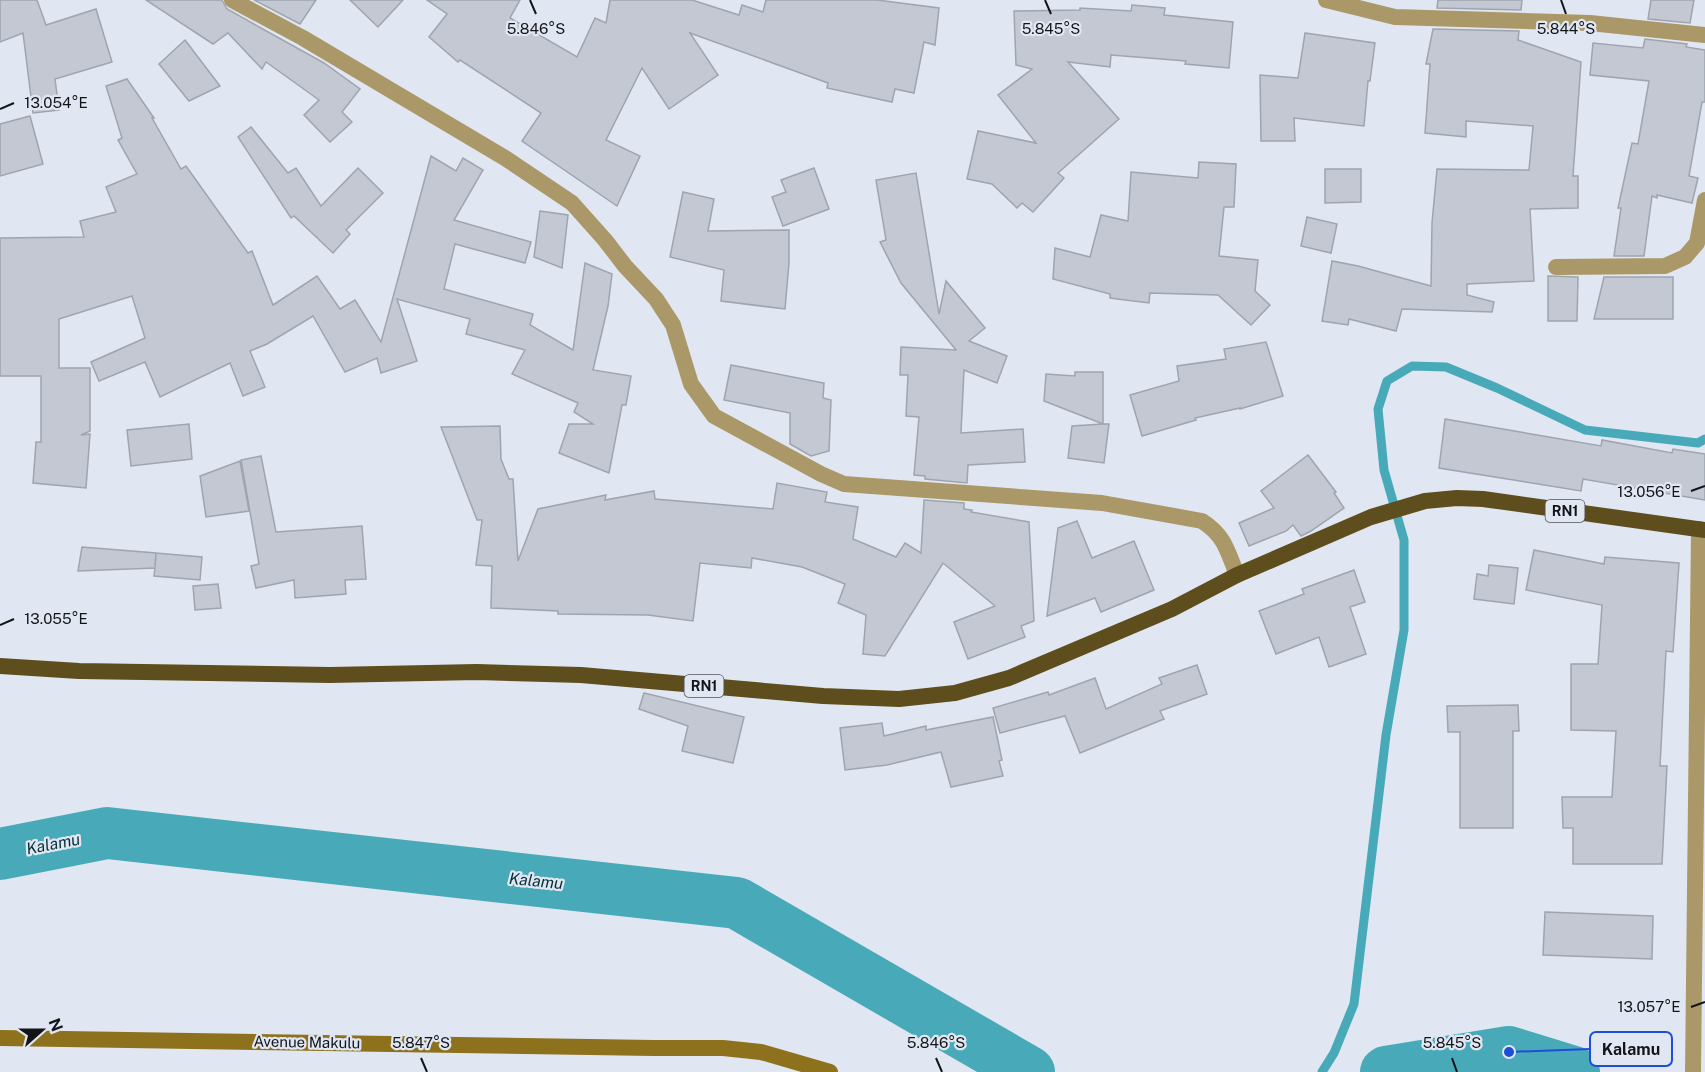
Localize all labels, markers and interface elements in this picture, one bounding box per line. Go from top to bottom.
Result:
text: 5.846°S [507,20,565,37]
text: 5.845°S [1022,20,1080,37]
text: 5.844°S [1537,20,1595,37]
text: 13.054°E [24,94,88,111]
text: 13.056°E [1617,483,1681,500]
road number: RN1 [1546,500,1584,522]
text: 13.055°E [24,610,88,627]
road number: RN1 [684,675,724,697]
water label: Kalamu [25,829,81,859]
water label: Kalamu [508,869,564,893]
text: 13.057°E [1618,998,1680,1015]
north arrow [12,1000,72,1060]
text: N [44,1016,67,1034]
callout: Kalamu [1590,1032,1672,1066]
street label: Avenue Makulu [254,1033,360,1051]
text: 5.847°S [392,1034,450,1051]
text: 5.846°S [907,1034,965,1051]
text: 5.845°S [1423,1034,1481,1051]
text: Kalamu [1602,1040,1660,1059]

